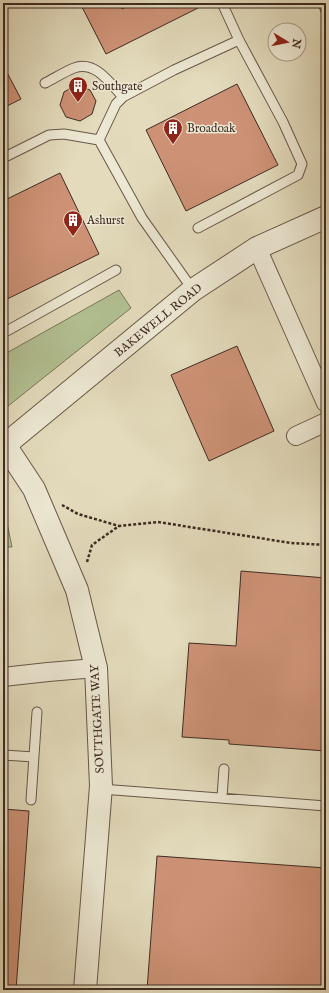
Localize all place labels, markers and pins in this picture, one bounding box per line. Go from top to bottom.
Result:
building icon: Southgate [67,75,89,103]
place label: Southgate [92,79,143,94]
building icon: Broadoak [162,117,184,145]
place label: Broadoak [187,121,236,136]
building icon: Ashurst [62,209,84,237]
place label: Ashurst [86,213,125,228]

